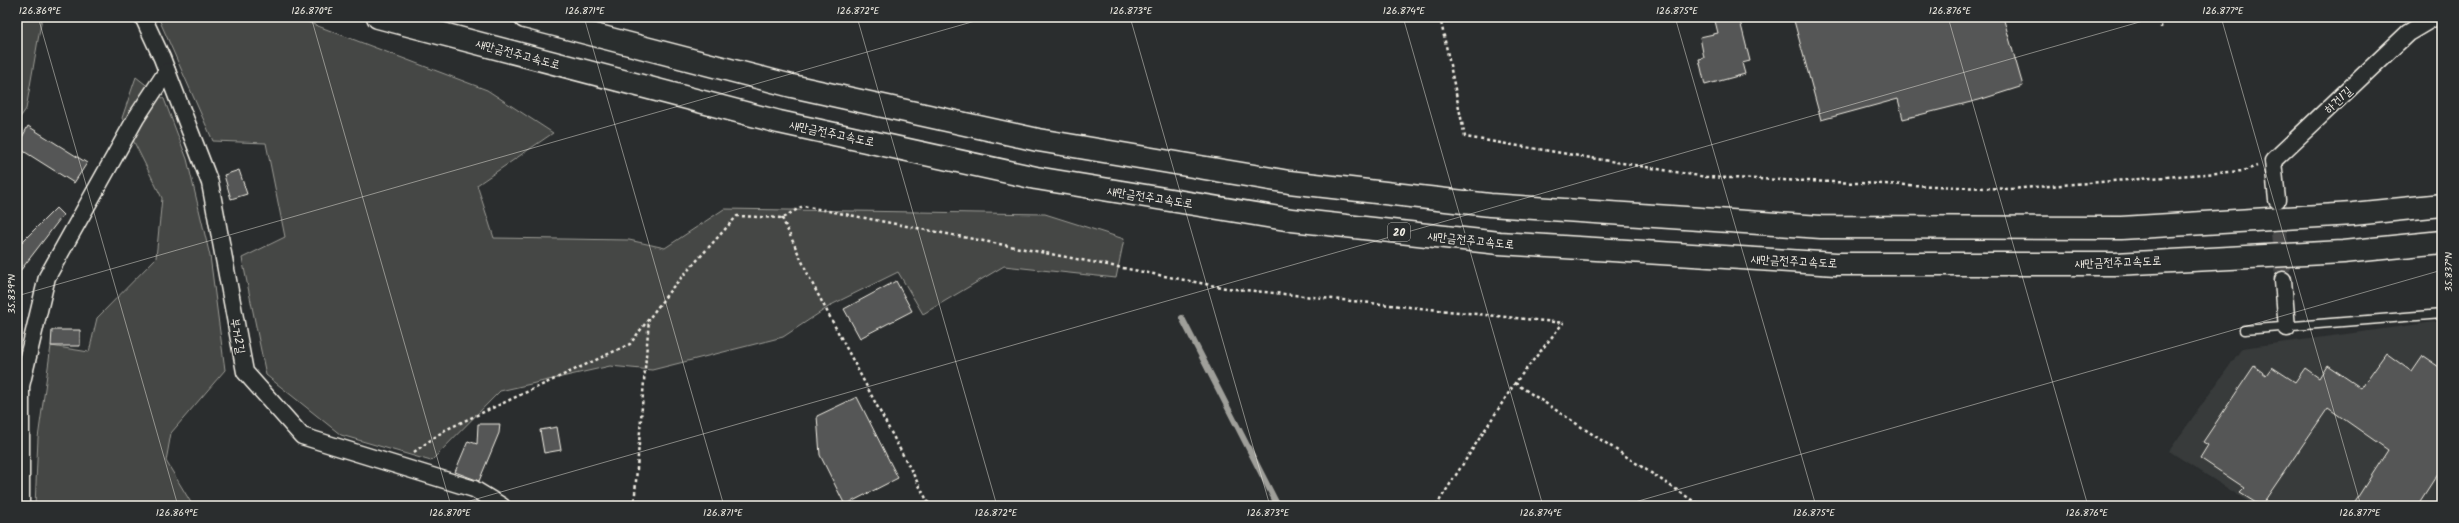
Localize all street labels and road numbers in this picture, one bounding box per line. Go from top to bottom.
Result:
street label: 새만금전주고속도로 [473,34,562,75]
street label: 하건1길 [2320,82,2357,118]
street label: 새만금전주고속도로 [787,115,876,152]
street label: 새만금전주고속도로 [1106,181,1194,214]
road number: 20 [1388,223,1410,241]
street label: 새만금전주고속도로 [1427,227,1515,254]
street label: 새만금전주고속도로 [1750,250,1838,273]
street label: 새만금전주고속도로 [2074,251,2162,274]
street label: 부거2길 [225,317,250,356]

